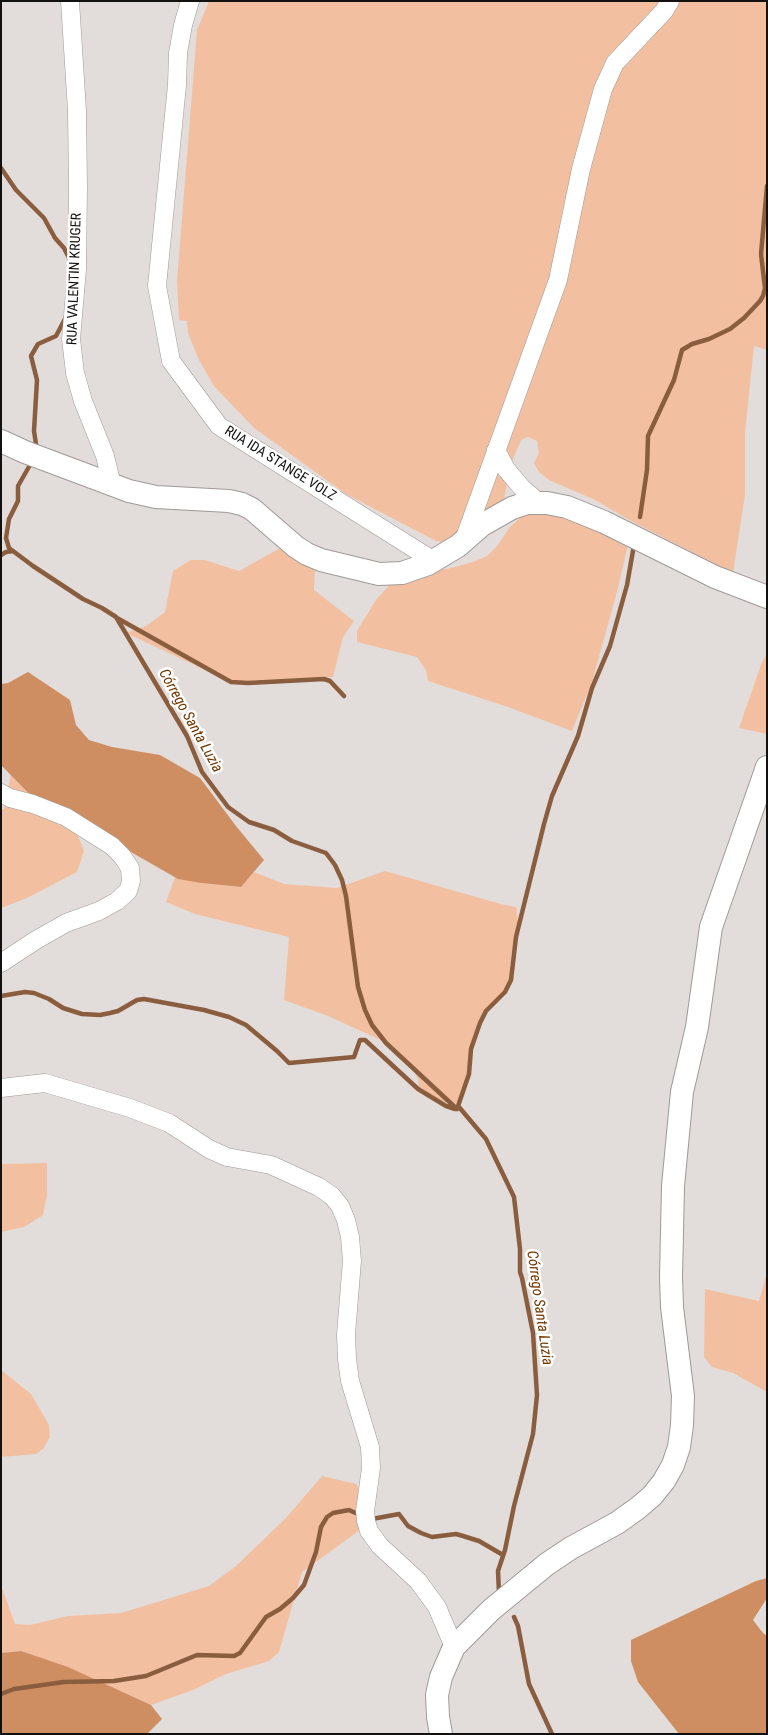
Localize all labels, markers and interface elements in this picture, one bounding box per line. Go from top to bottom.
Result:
street label: RUA VALENTIN KRUGER [64,213,86,345]
street label: RUA IDA STANGE VOLZ [221,423,339,505]
water label: Córrego Santa Luzia [154,666,226,776]
water label: Córrego Santa Luzia [522,1250,556,1366]

